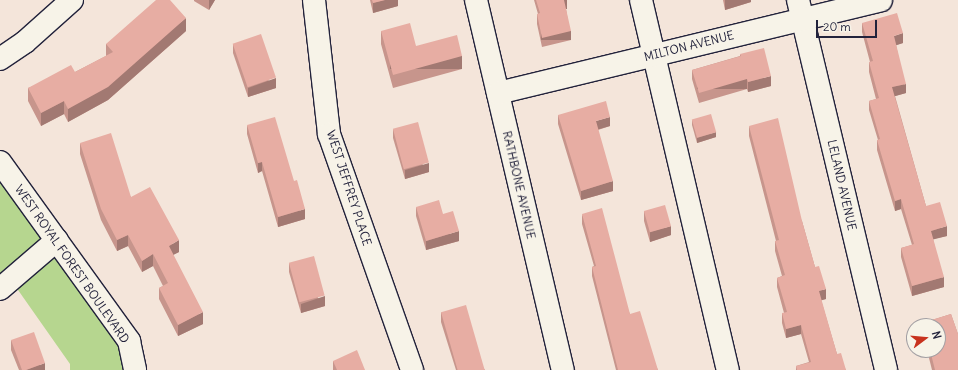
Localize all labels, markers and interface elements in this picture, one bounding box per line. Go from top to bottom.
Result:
scale bar [818,12,879,38]
text: 20 m [823,19,851,34]
street label: MILTON AVENUE [643,28,735,64]
street label: WEST JEFFREY PLACE [323,128,375,248]
street label: RATHBONE AVENUE [500,130,538,240]
street label: LELAND AVENUE [825,138,859,232]
street label: WEST ROYAL FOREST BOULEVARD [12,182,132,346]
north arrow [906,318,946,358]
text: N [929,329,944,341]

